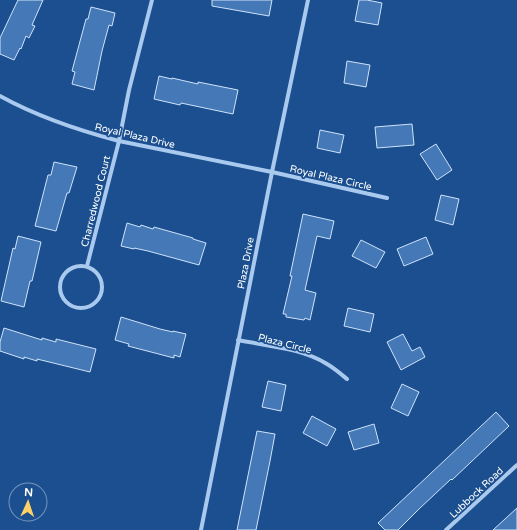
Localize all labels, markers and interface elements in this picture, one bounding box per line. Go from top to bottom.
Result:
street label: Royal Plaza Drive [94,121,176,151]
street label: Charredwood Court [79,154,113,248]
street label: Royal Plaza Circle [289,163,373,193]
street label: Plaza Drive [235,236,257,290]
street label: Plaza Circle [257,332,313,356]
street label: Lubbock Road [447,465,506,521]
north arrow [8,482,48,522]
text: N [24,486,33,499]

